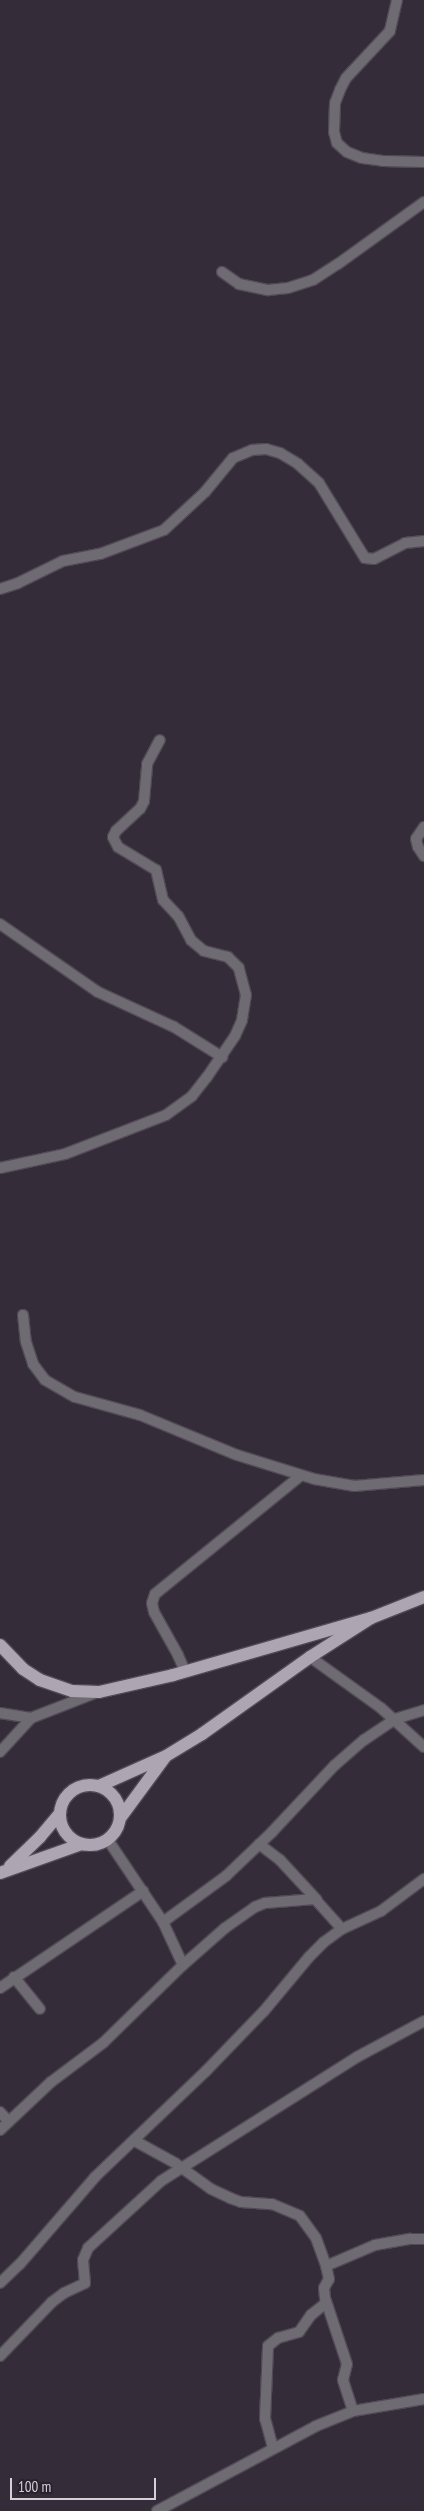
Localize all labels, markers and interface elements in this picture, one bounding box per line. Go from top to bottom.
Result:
scale bar [12,2468,159,2500]
text: 100 m [18,2477,51,2496]

